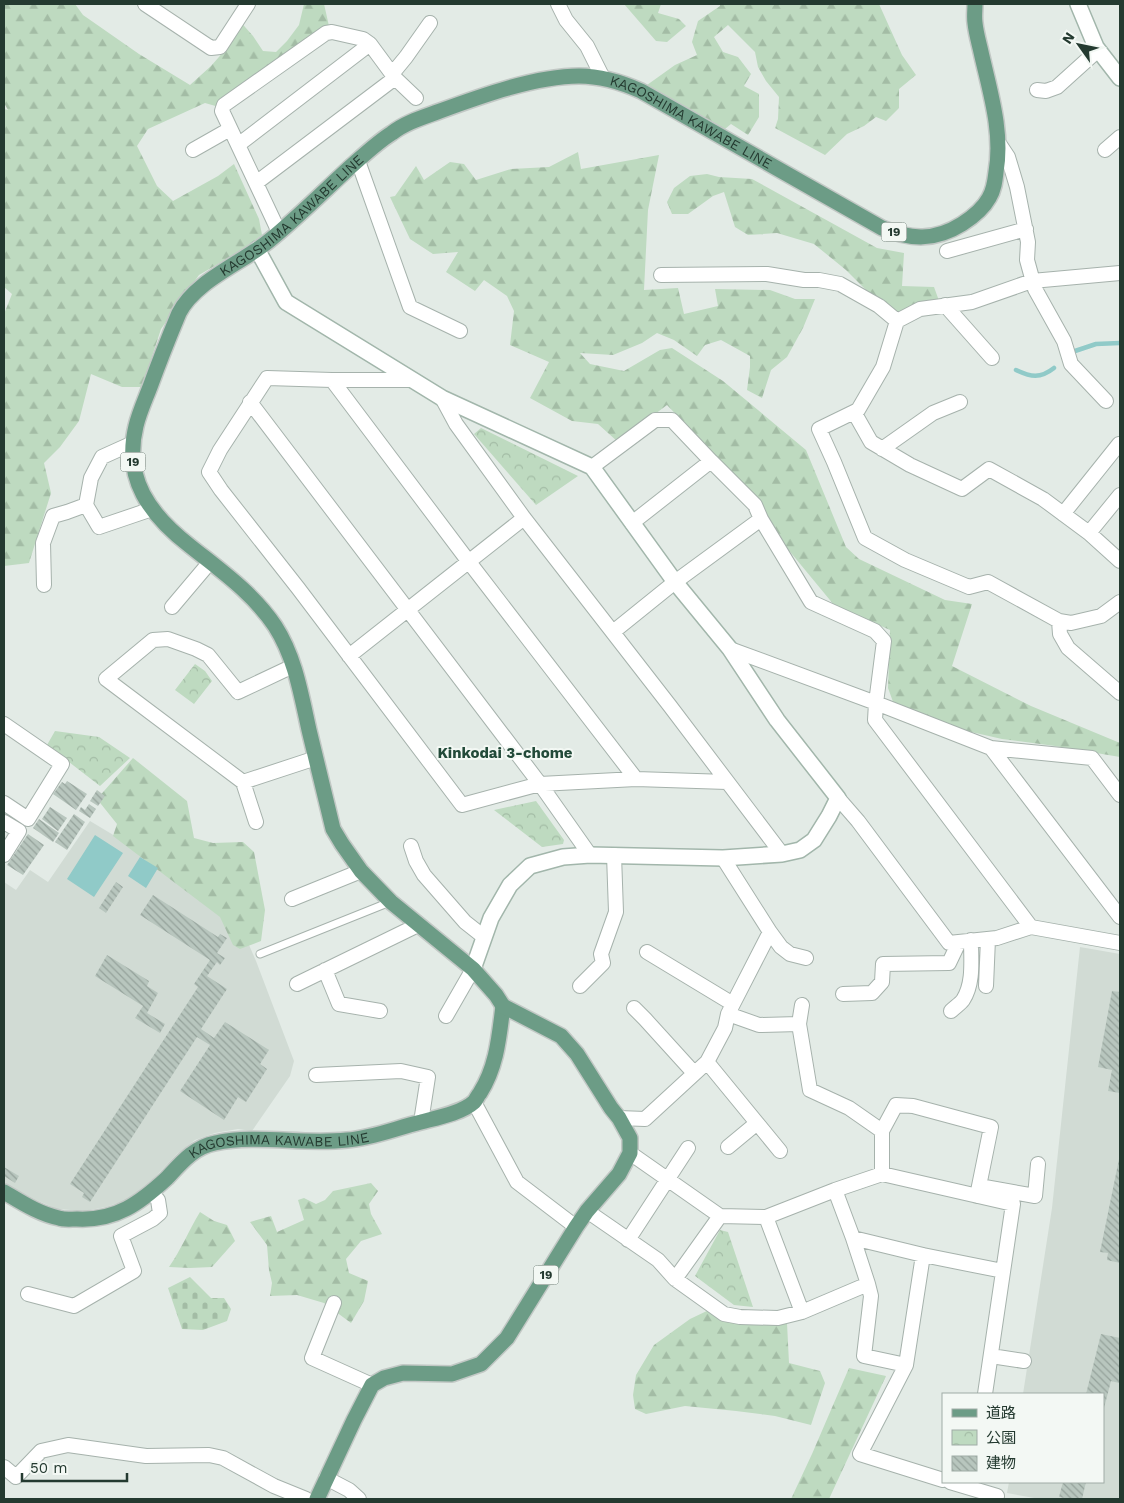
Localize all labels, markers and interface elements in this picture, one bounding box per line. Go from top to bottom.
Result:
north arrow [1054,20,1104,70]
text: N [1059,29,1078,47]
street label: KAGOSHIMA KAWABE LINE [608,72,775,172]
street label: KAGOSHIMA KAWABE LINE [217,151,367,279]
road number: 19 [882,222,906,242]
road number: 19 [120,452,146,472]
district label: Kinkodai 3-chome [437,744,573,762]
street label: KAGOSHIMA KAWABE LINE [185,1129,370,1161]
road number: 19 [534,1266,558,1284]
legend [942,1393,1104,1483]
text: 道路 [986,1404,1016,1422]
text: 公園 [986,1429,1016,1447]
scale bar [22,1450,128,1482]
text: 建物 [986,1454,1016,1472]
text: 50 m [30,1459,67,1477]

